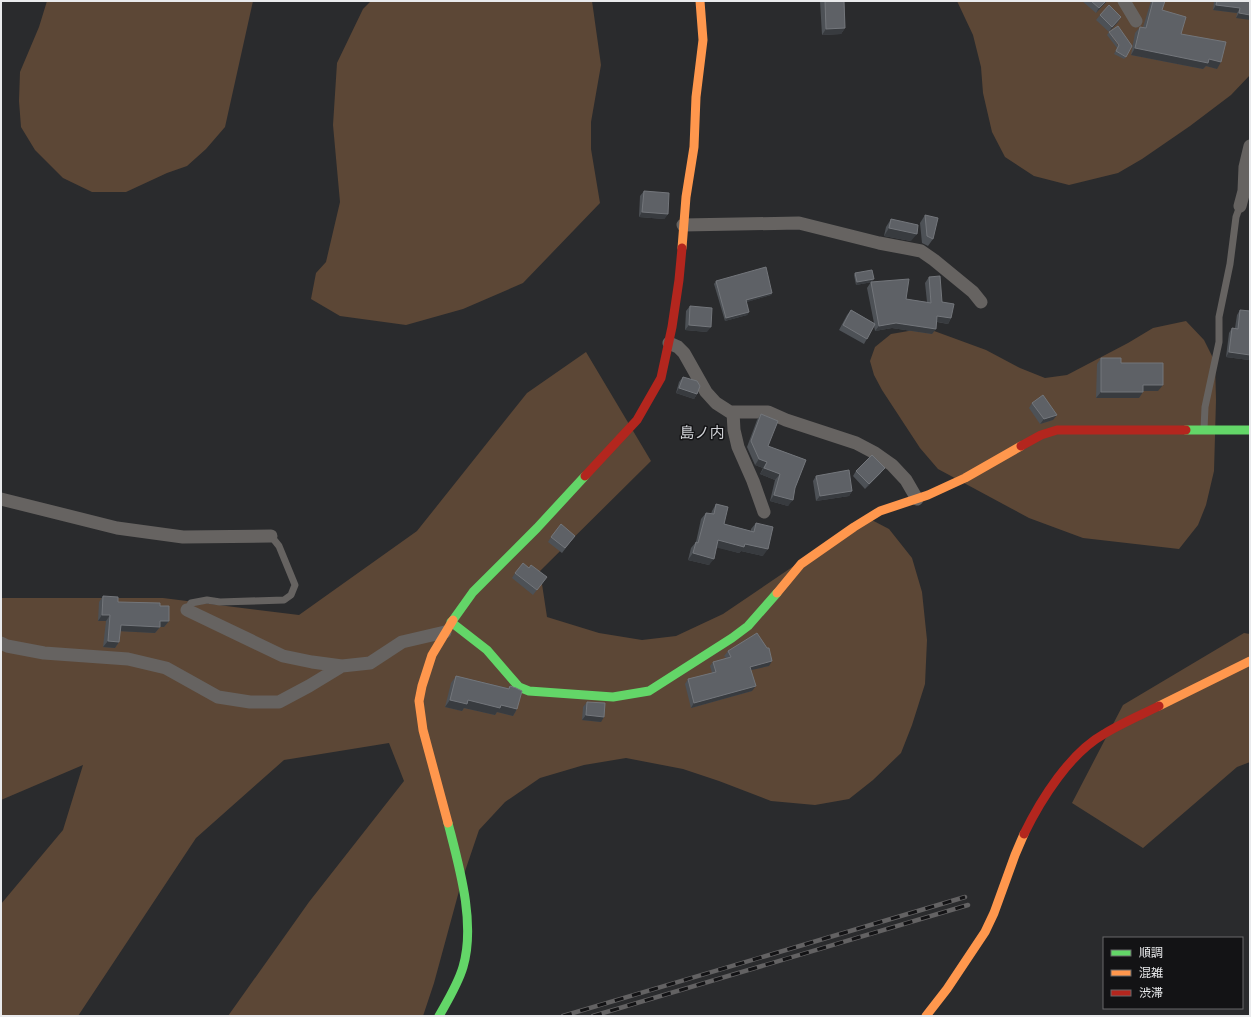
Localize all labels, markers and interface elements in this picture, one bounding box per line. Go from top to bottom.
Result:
district label: 島ノ内 [679,422,725,442]
legend [1103,937,1243,1009]
text: 順調 [1139,945,1163,960]
text: 混雑 [1139,965,1163,980]
text: 渋滞 [1139,985,1163,1000]

